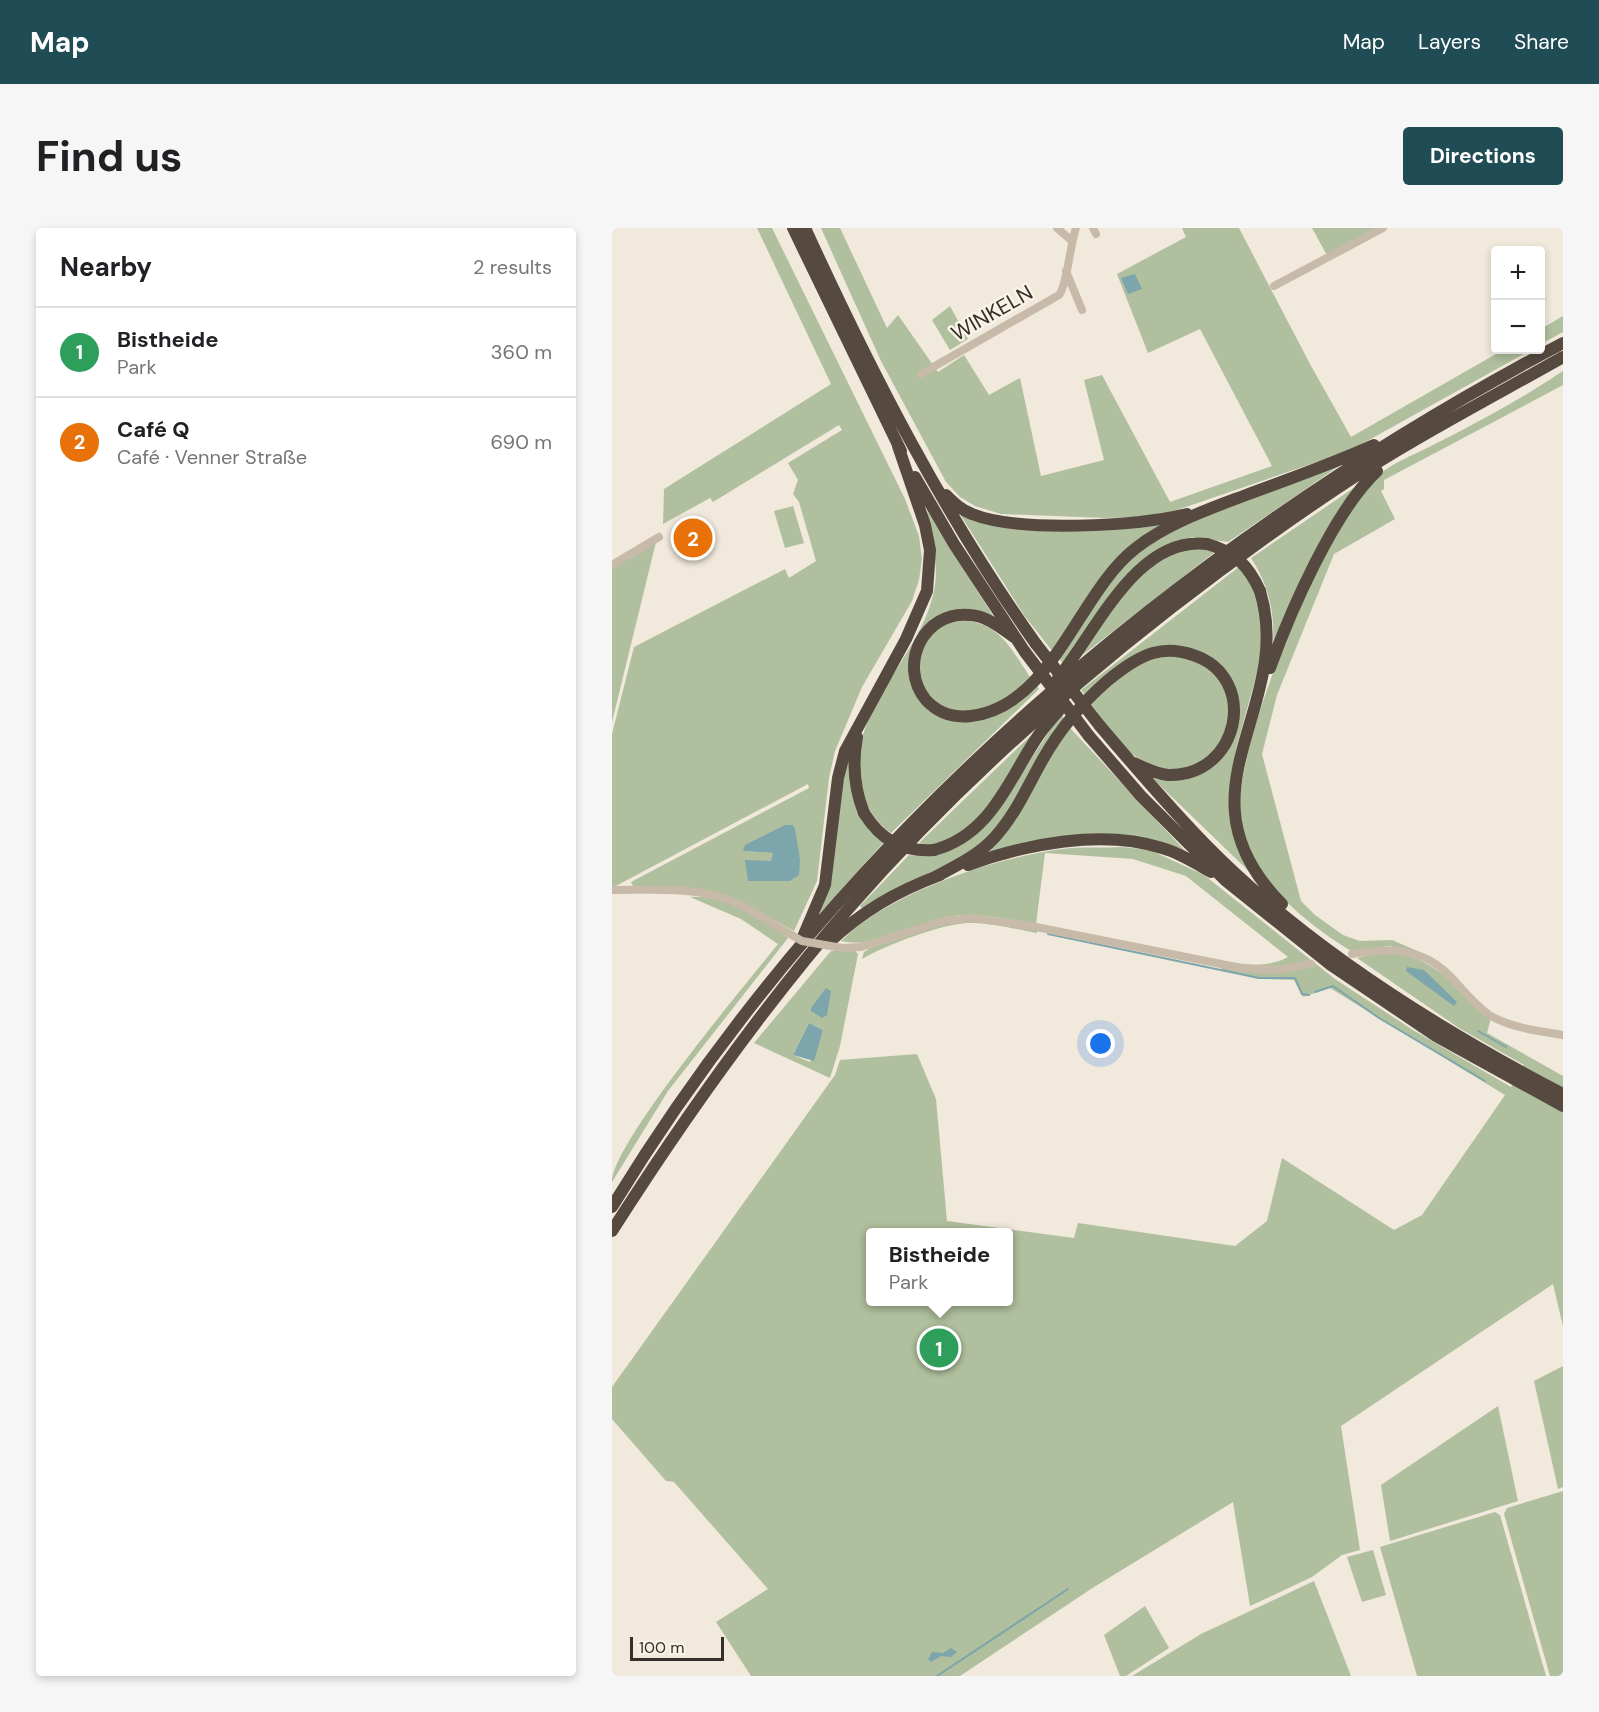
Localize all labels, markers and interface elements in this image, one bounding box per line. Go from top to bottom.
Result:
text: Map [30,24,90,61]
text: Map [1343,28,1385,56]
text: Layers [1418,28,1481,56]
text: Share [1514,28,1569,56]
button: Directions [1403,127,1563,185]
text: Find us [36,129,182,184]
map controls [1491,246,1545,354]
button: + [1491,246,1545,300]
text: Nearby [60,250,152,284]
text: 2 results [473,254,552,280]
street label: WINKELN [946,279,1038,347]
button: − [1491,300,1545,354]
text: Bistheide [117,325,219,354]
text: 1 [76,339,83,365]
text: 360 m [491,339,552,365]
text: Park [117,354,157,380]
text: Café Q [117,415,190,444]
text: 2 [74,429,85,455]
text: 690 m [490,429,552,455]
text: Café · Venner Straße [117,444,307,470]
pin: 2 [674,516,712,560]
your location [1086,1029,1115,1058]
popup [866,1228,1013,1306]
text: Bistheide [889,1240,990,1269]
text: Park [889,1269,928,1295]
pin: 1 [920,1326,958,1370]
scale bar [630,1634,724,1662]
text: 100 m [639,1637,684,1658]

